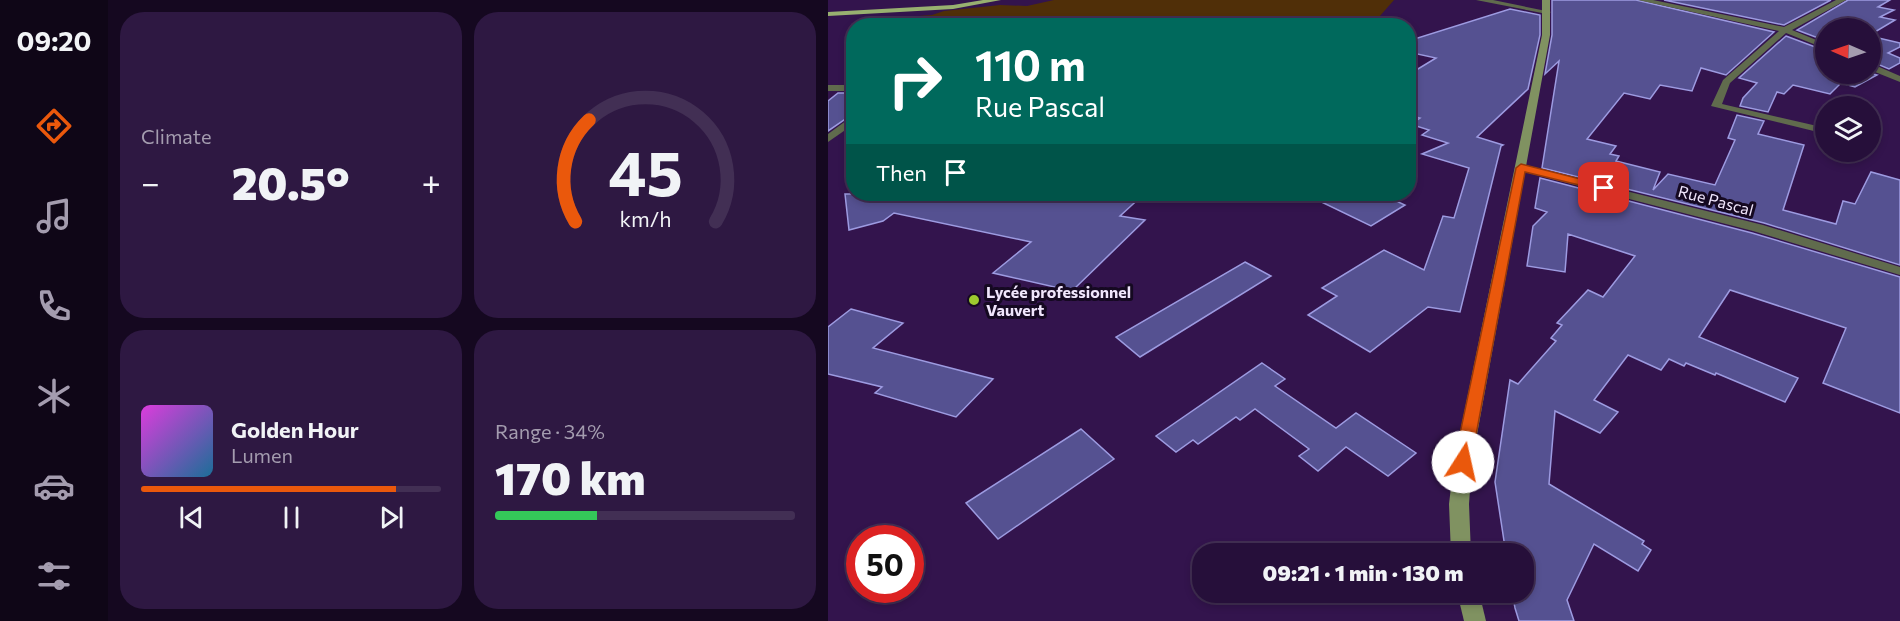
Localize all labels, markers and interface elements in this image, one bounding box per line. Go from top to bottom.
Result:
north arrow [1815,18,1881,84]
map controls [1815,18,1881,162]
text: 09:20 [17,24,91,57]
text: 110 m [975,38,1086,90]
icon: right [876,42,954,120]
text: Rue Pascal [975,90,1105,123]
button: layers [1815,96,1881,162]
icon: directions [33,105,75,147]
text: Climate [141,124,211,148]
text: 45 [608,133,682,209]
text: 20.5° [232,154,350,209]
icon: arrive [939,156,972,189]
text: Then [876,159,927,186]
text: − [141,161,160,202]
text: + [422,161,441,202]
pin [1578,162,1629,213]
icon: arrive [1587,171,1620,204]
street label: Rue Pascal [1676,181,1756,219]
icon: music [33,195,75,237]
text: km/h [619,205,671,231]
place label: Lycée professionnel Vauvert [986,282,1131,319]
icon: phone [33,285,75,327]
marker: Lycée professionnel Vauvert [967,293,981,307]
icon: climate [33,375,75,417]
text: Golden Hour [231,416,359,443]
text: Range · 34% [495,419,605,443]
position arrow [1431,430,1495,494]
text: Lumen [231,443,293,467]
text: 170 km [495,449,646,504]
icon: car [33,465,75,507]
icon: previous [175,501,208,534]
icon: pause [275,501,308,534]
icon: next [375,501,408,534]
speed limit sign: 50 [846,525,924,603]
icon: filters [33,555,75,597]
text: 09:21 · 1 min · 130 m [1263,559,1463,586]

